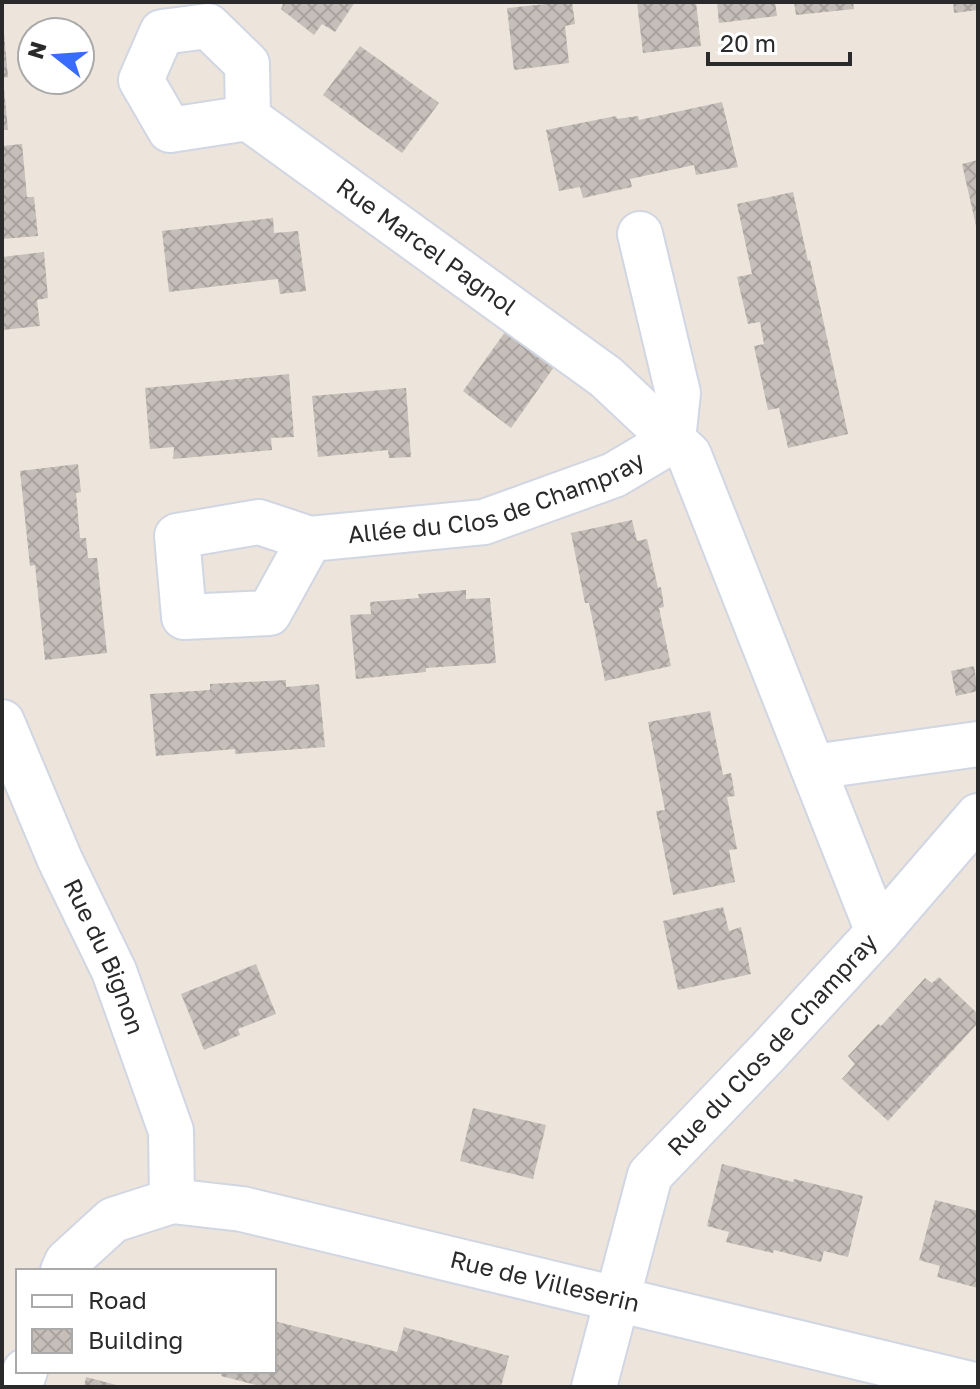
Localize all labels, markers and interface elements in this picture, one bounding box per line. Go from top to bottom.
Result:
north arrow [16,16,96,96]
scale bar [708,16,850,66]
text: 20 m [720,28,776,57]
text: N [21,38,52,62]
street label: Rue Marcel Pagnol [332,171,523,321]
street label: Allée du Clos de Champray [346,444,649,548]
street label: Rue du Bignon [58,874,151,1038]
street label: Rue du Clos de Champray [661,927,882,1161]
street label: Rue de Villeserin [448,1244,643,1317]
legend [16,1269,276,1373]
text: Road [88,1285,147,1314]
text: Building [88,1325,183,1354]

